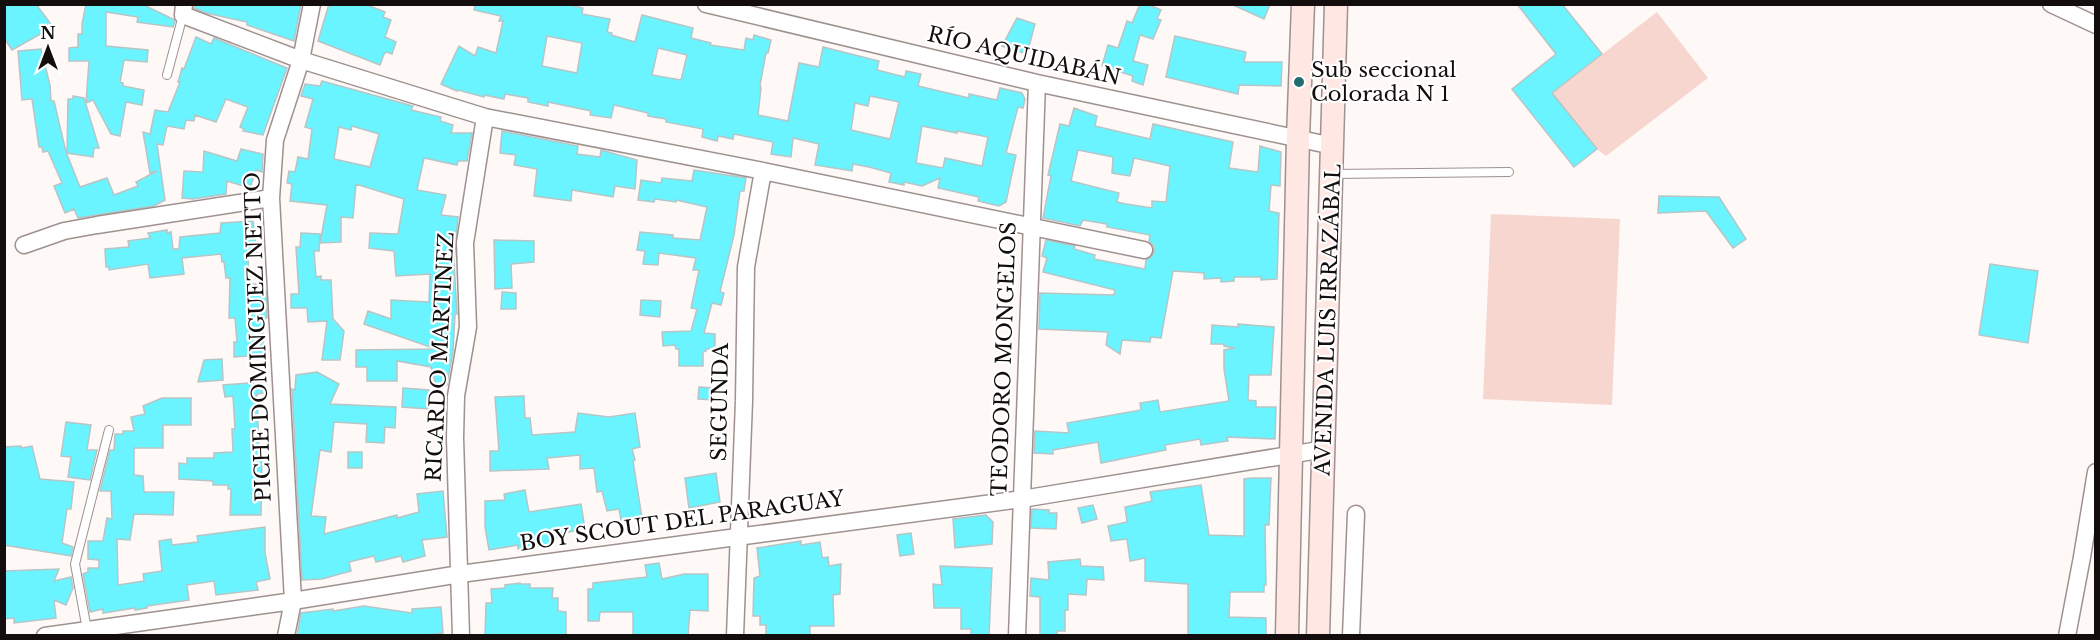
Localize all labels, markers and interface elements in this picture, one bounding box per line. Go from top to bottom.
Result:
north arrow [18,18,78,78]
street label: RÍO AQUIDABÁN [925,21,1123,91]
text: N [40,23,56,43]
place label: Sub seccional Colorada N 1 [1311,57,1456,107]
marker: Sub seccional Colorada N 1 [1292,75,1306,89]
street label: AVENIDA LUIS IRRAZÁBAL [1310,163,1346,478]
street label: PICHE DOMINGUEZ NETTO [239,171,277,503]
street label: TEODORO MONGELOS [986,221,1022,497]
street label: RICARDO MARTINEZ [420,231,460,483]
street label: SEGUNDA [706,342,734,461]
street label: BOY SCOUT DEL PARAGUAY [518,485,847,557]

